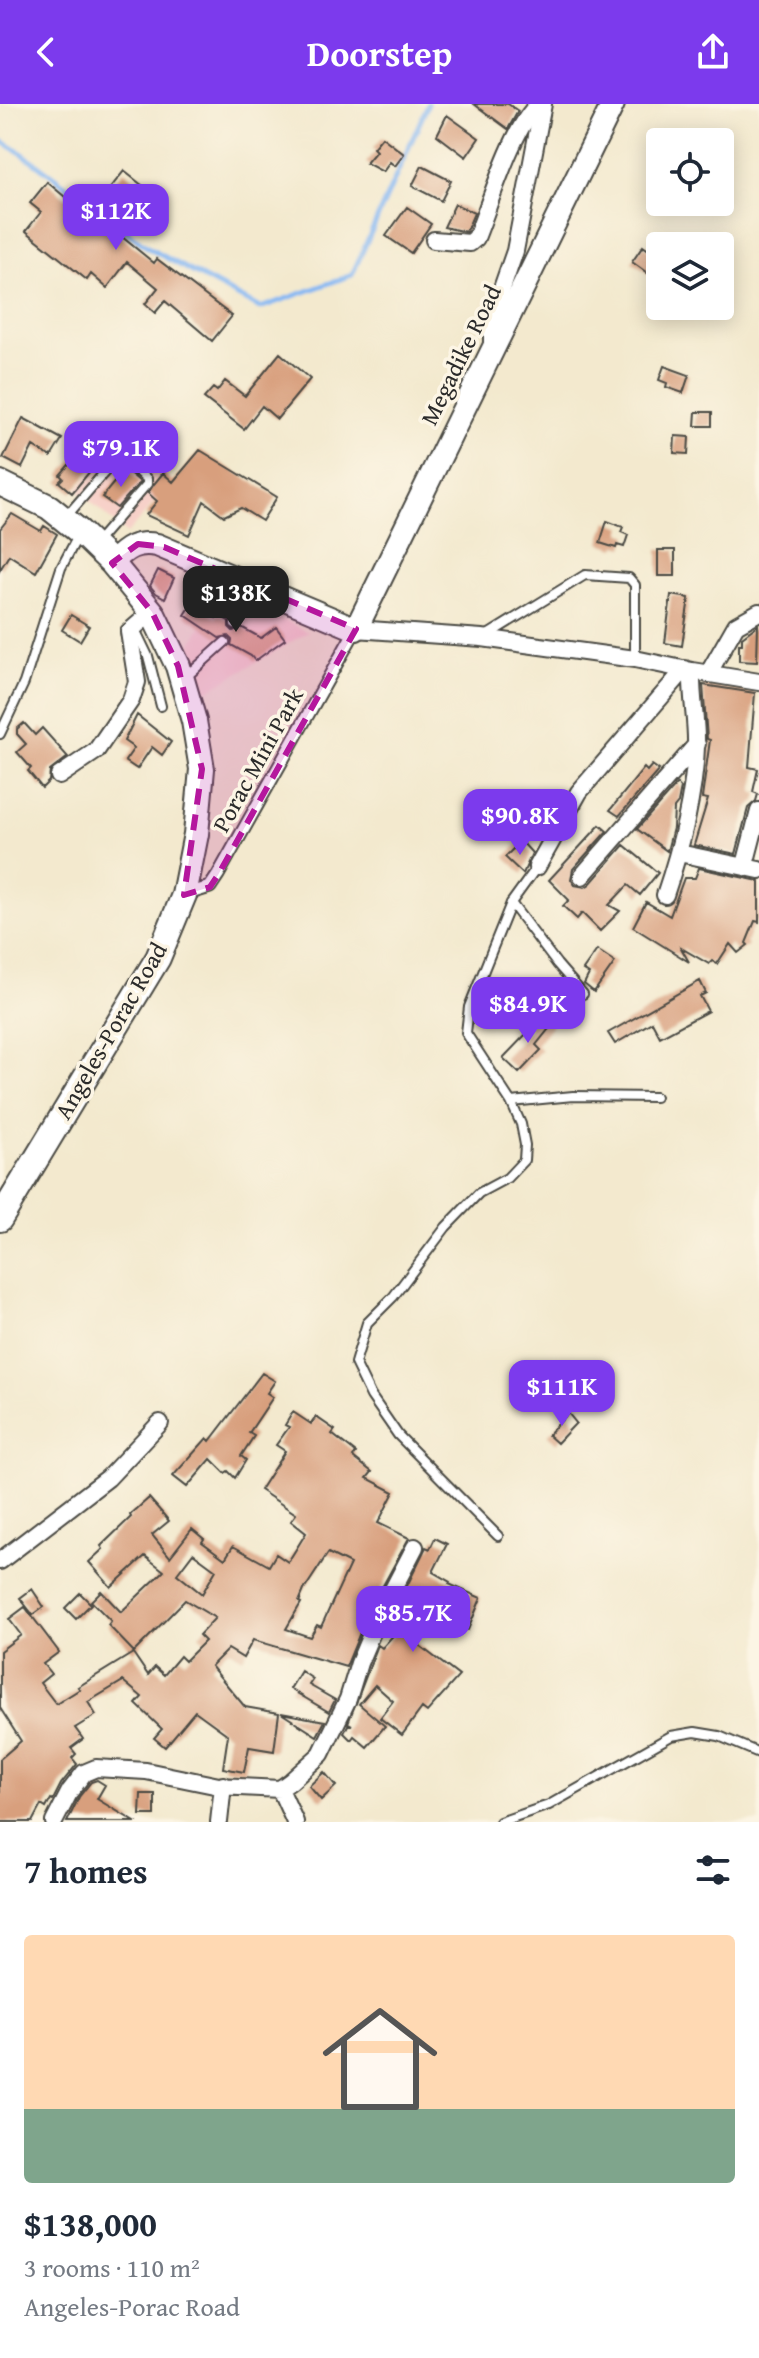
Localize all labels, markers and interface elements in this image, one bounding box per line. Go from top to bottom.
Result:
text: Doorstep [307,26,452,79]
icon: back [24,30,68,74]
icon: share [691,30,735,74]
map controls [646,128,734,320]
button: locate [646,128,734,216]
pin: $112K [60,184,172,252]
text: $112K [81,190,151,229]
button: layers [646,232,734,320]
street label: Megadike Road [411,279,510,431]
pin: $79.1K [56,421,186,489]
text: $79.1K [82,427,160,466]
pin: $138K [180,566,292,634]
text: $138K [201,572,271,611]
street label: Porac Mini Park [203,680,312,838]
pin: $90.8K [455,789,585,857]
text: $90.8K [481,795,559,834]
street label: Angeles-Porac Road [46,936,176,1126]
pin: $84.9K [463,977,593,1045]
text: $84.9K [489,983,567,1022]
pin: $111K [506,1360,618,1428]
text: $111K [527,1366,597,1405]
pin: $85.7K [348,1586,478,1654]
text: $85.7K [374,1592,452,1631]
text: 7 homes [24,1846,148,1895]
icon: filters [691,1848,735,1892]
icon: home [308,1987,452,2131]
text: $138,000 [24,2199,157,2248]
text: 3 rooms · 110 m² [24,2248,200,2287]
text: Angeles-Porac Road [24,2287,240,2326]

